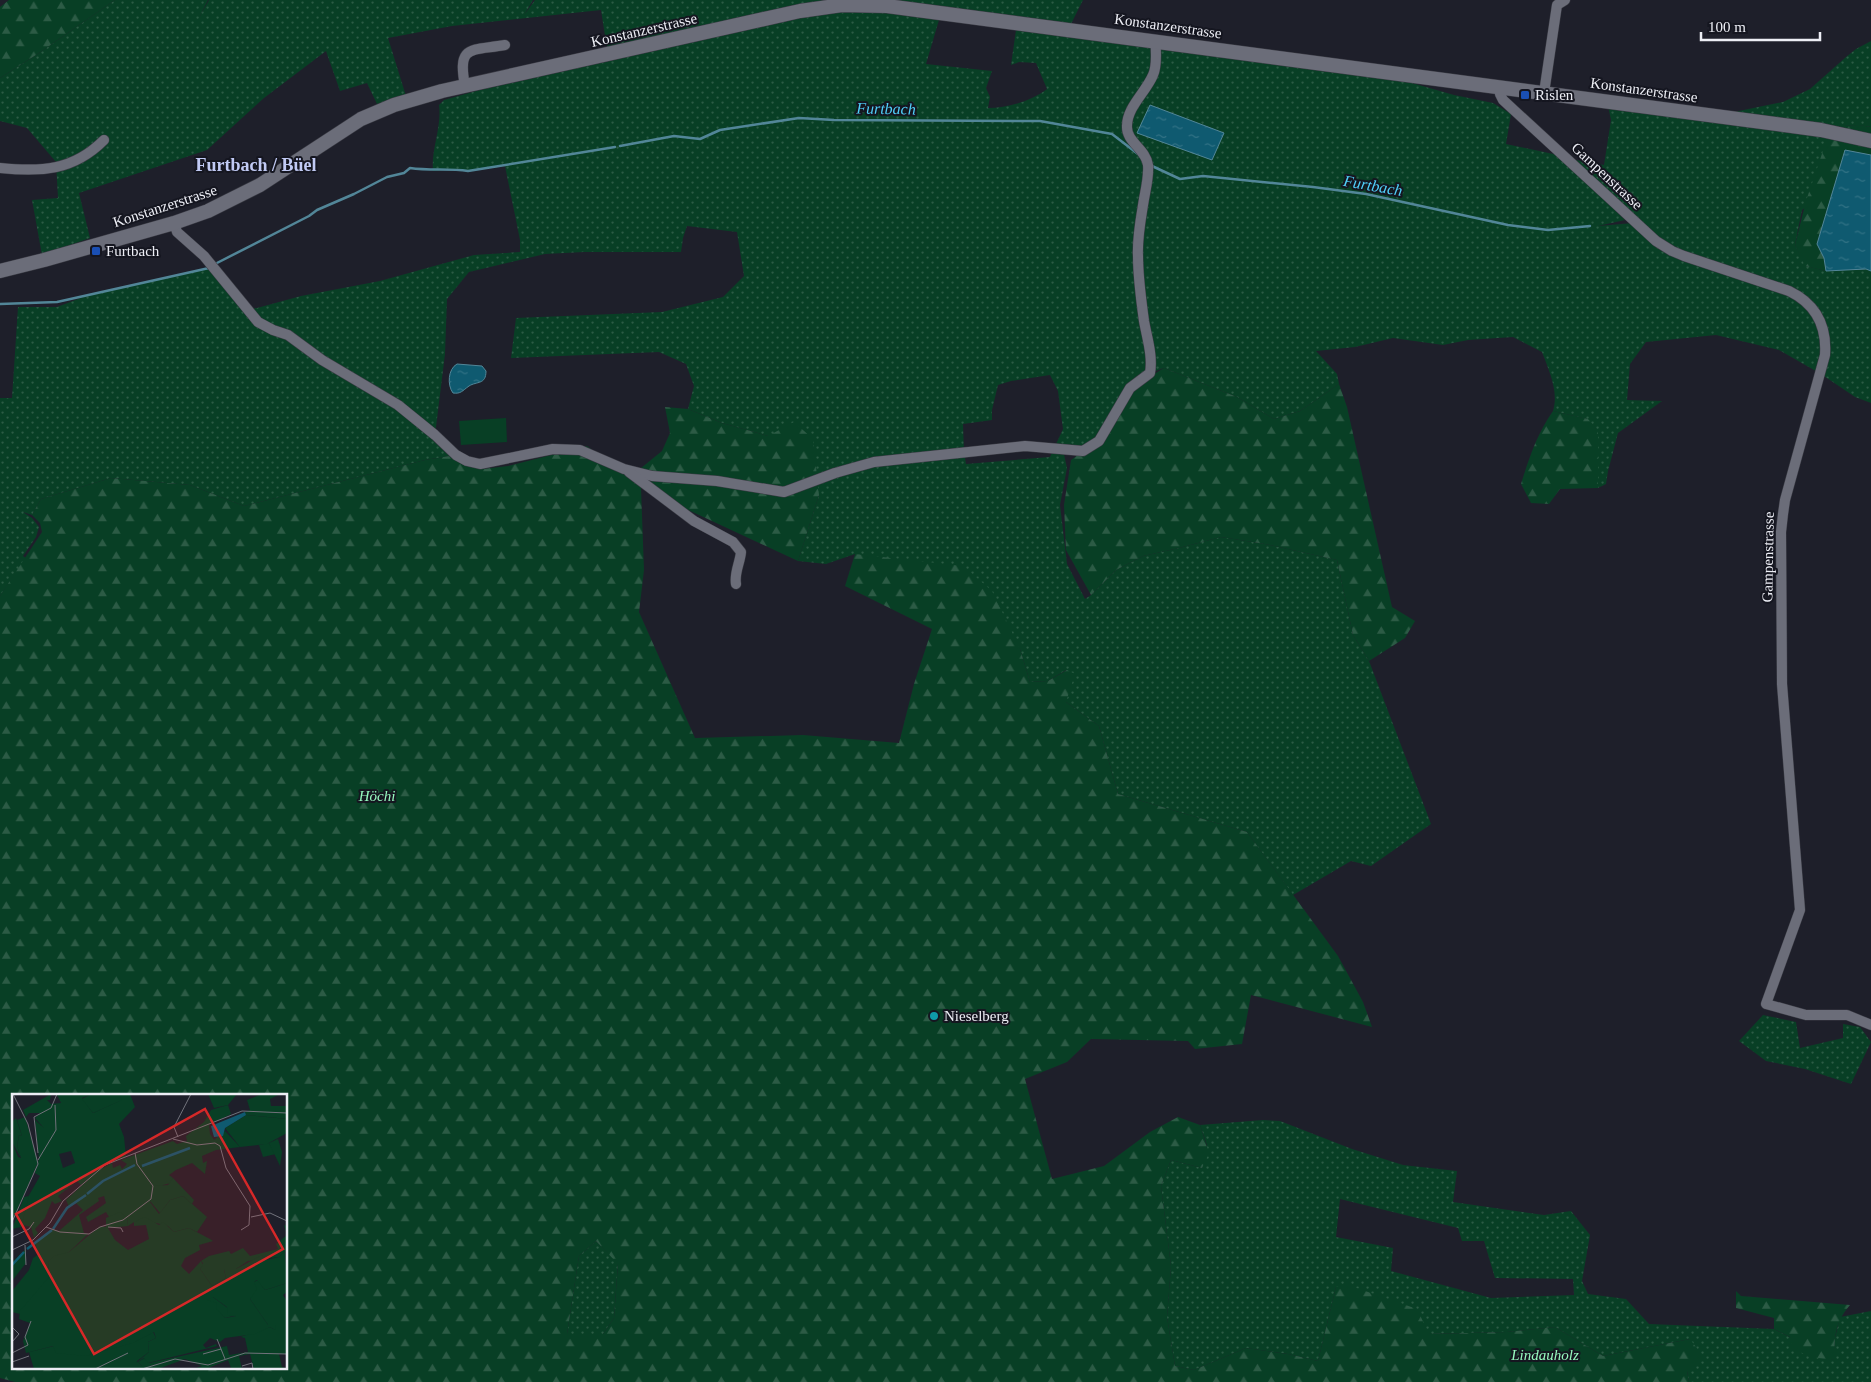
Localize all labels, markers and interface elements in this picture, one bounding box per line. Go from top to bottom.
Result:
street label: Konstanzerstrasse [589,10,699,50]
scale bar [1701,10,1820,42]
street label: Konstanzerstrasse [1113,11,1223,42]
text: 100 m [1708,19,1746,35]
street label: Konstanzerstrasse [1589,75,1699,106]
place label: Rislen [1535,87,1574,103]
marker: Rislen [1519,89,1531,101]
water label: Furtbach [855,99,916,118]
street label: Gampenstrasse [1568,139,1646,213]
district label: Furtbach / Büel [195,155,317,175]
water label: Furtbach [1341,172,1404,199]
street label: Konstanzerstrasse [111,182,219,230]
place label: Furtbach [106,243,160,259]
marker: Furtbach [90,245,102,257]
street label: Gampenstrasse [1759,511,1777,603]
park label: Höchi [358,788,395,804]
place label: Nieselberg [944,1008,1009,1024]
marker: Nieselberg [928,1010,940,1022]
inset map [12,1094,288,1370]
park label: Lindauholz [1510,1347,1579,1363]

